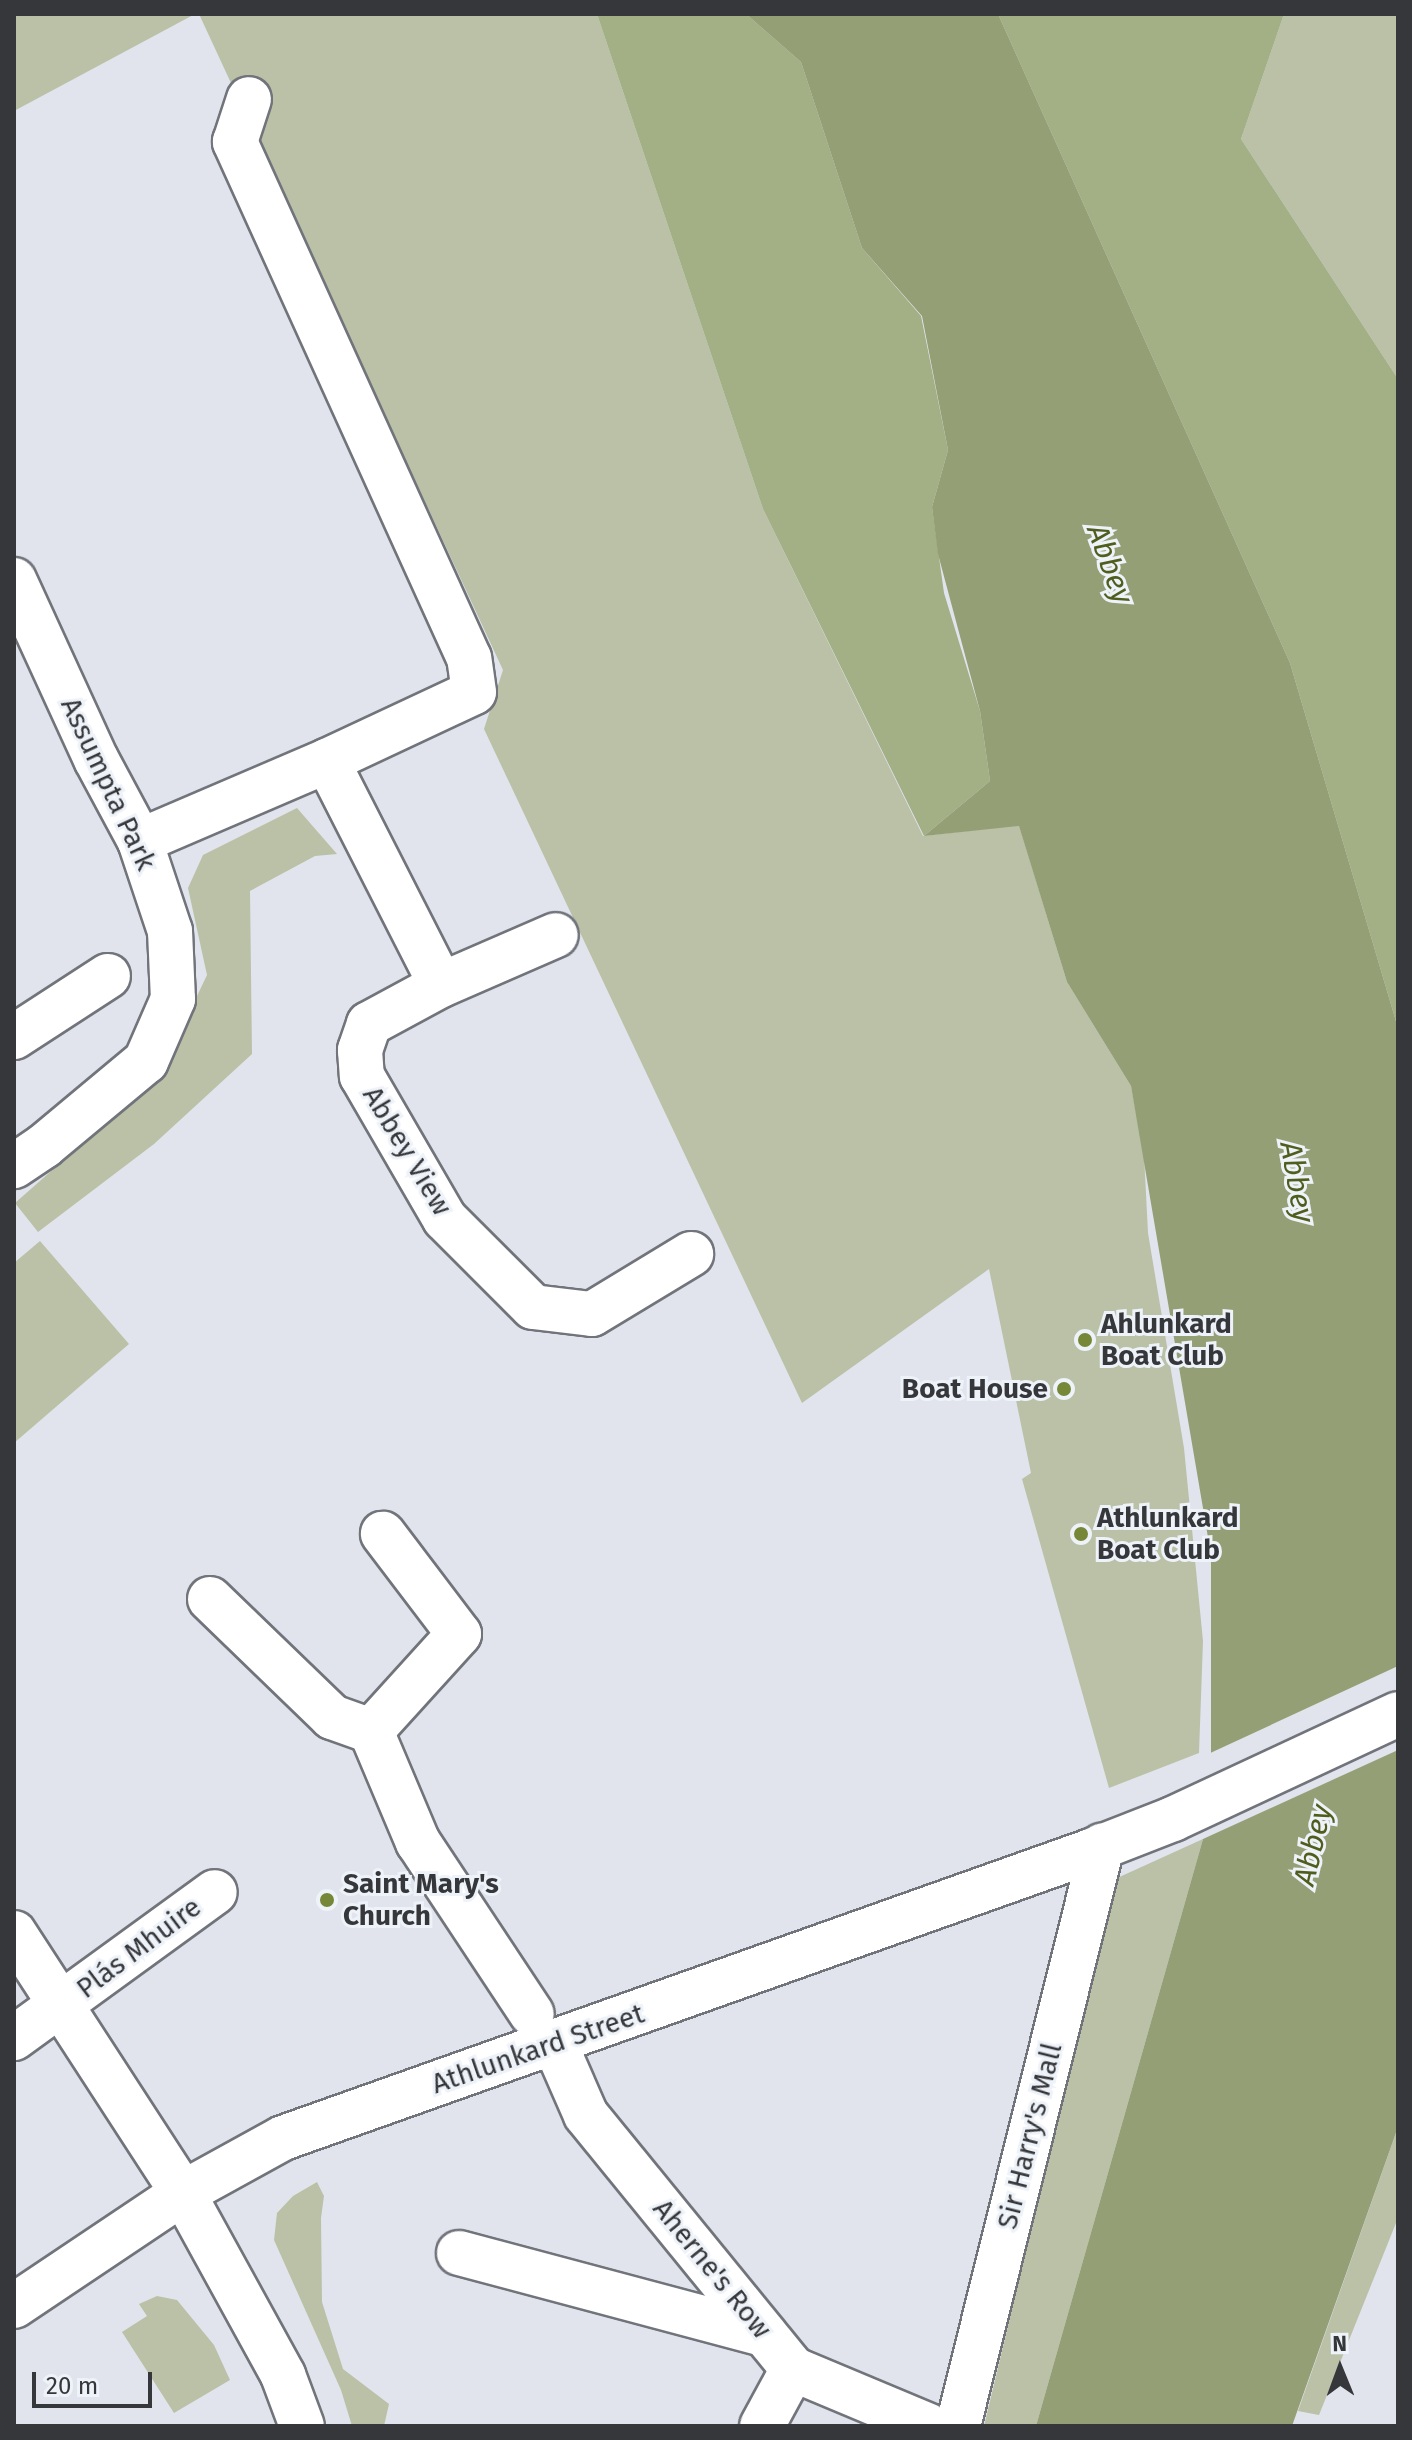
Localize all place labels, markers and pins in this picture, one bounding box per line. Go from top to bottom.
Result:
place label: Ahlunkard Boat Club [1101,1307,1232,1373]
marker: Ahlunkard Boat Club [1076,1331,1094,1349]
place label: Boat House [902,1372,1048,1406]
marker: Boat House [1055,1380,1073,1398]
place label: Athlunkard Boat Club [1097,1501,1239,1567]
marker: Athlunkard Boat Club [1072,1525,1090,1543]
place label: Saint Mary's Church [343,1867,499,1933]
marker: Saint Mary's Church [318,1891,336,1909]

